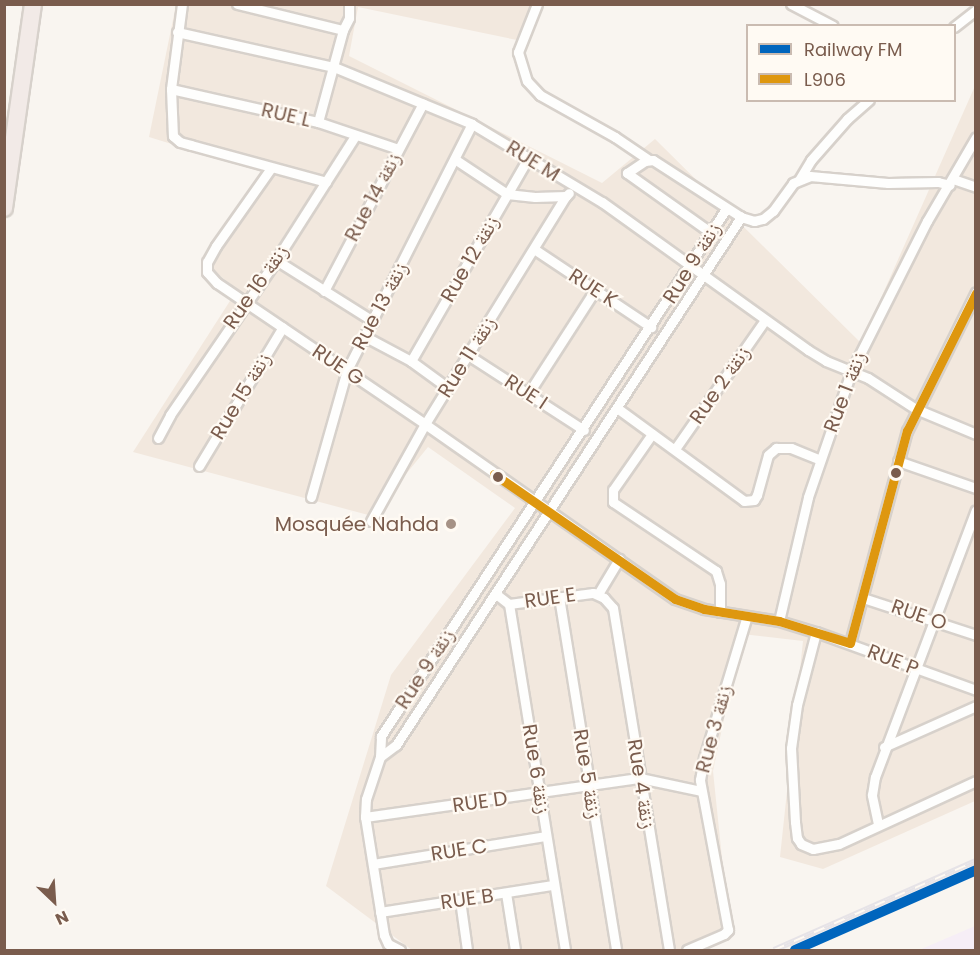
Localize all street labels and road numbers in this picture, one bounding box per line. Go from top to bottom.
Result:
street label: RUE L [259,98,313,132]
street label: RUE M [502,135,564,187]
street label: Rue 14 زنقة [340,149,406,245]
street label: Rue 12 زنقة [436,211,504,307]
street label: Rue 9 زنقة [658,218,726,308]
street label: Rue 16 زنقة [218,240,294,334]
street label: Rue 13 زنقة [347,258,413,354]
street label: RUE K [564,263,622,313]
street label: Rue 11 زنقة [433,312,501,402]
street label: RUE G [308,339,368,391]
street label: Rue 2 زنقة [684,341,756,429]
street label: Rue 15 زنقة [206,348,276,444]
street label: Rue 1 زنقة [819,348,871,436]
street label: RUE I [500,369,552,415]
street label: RUE E [523,583,577,613]
street label: RUE O [888,594,950,636]
street label: Rue 9 زنقة [390,624,460,714]
street label: RUE P [864,639,922,681]
street label: Rue 3 زنقة [691,683,737,775]
street label: Rue 6 زنقة [517,722,555,816]
street label: Rue 5 زنقة [568,727,606,821]
street label: Rue 4 زنقة [622,737,660,831]
street label: RUE D [451,786,509,818]
street label: RUE C [429,834,489,866]
street label: RUE B [439,883,495,915]

